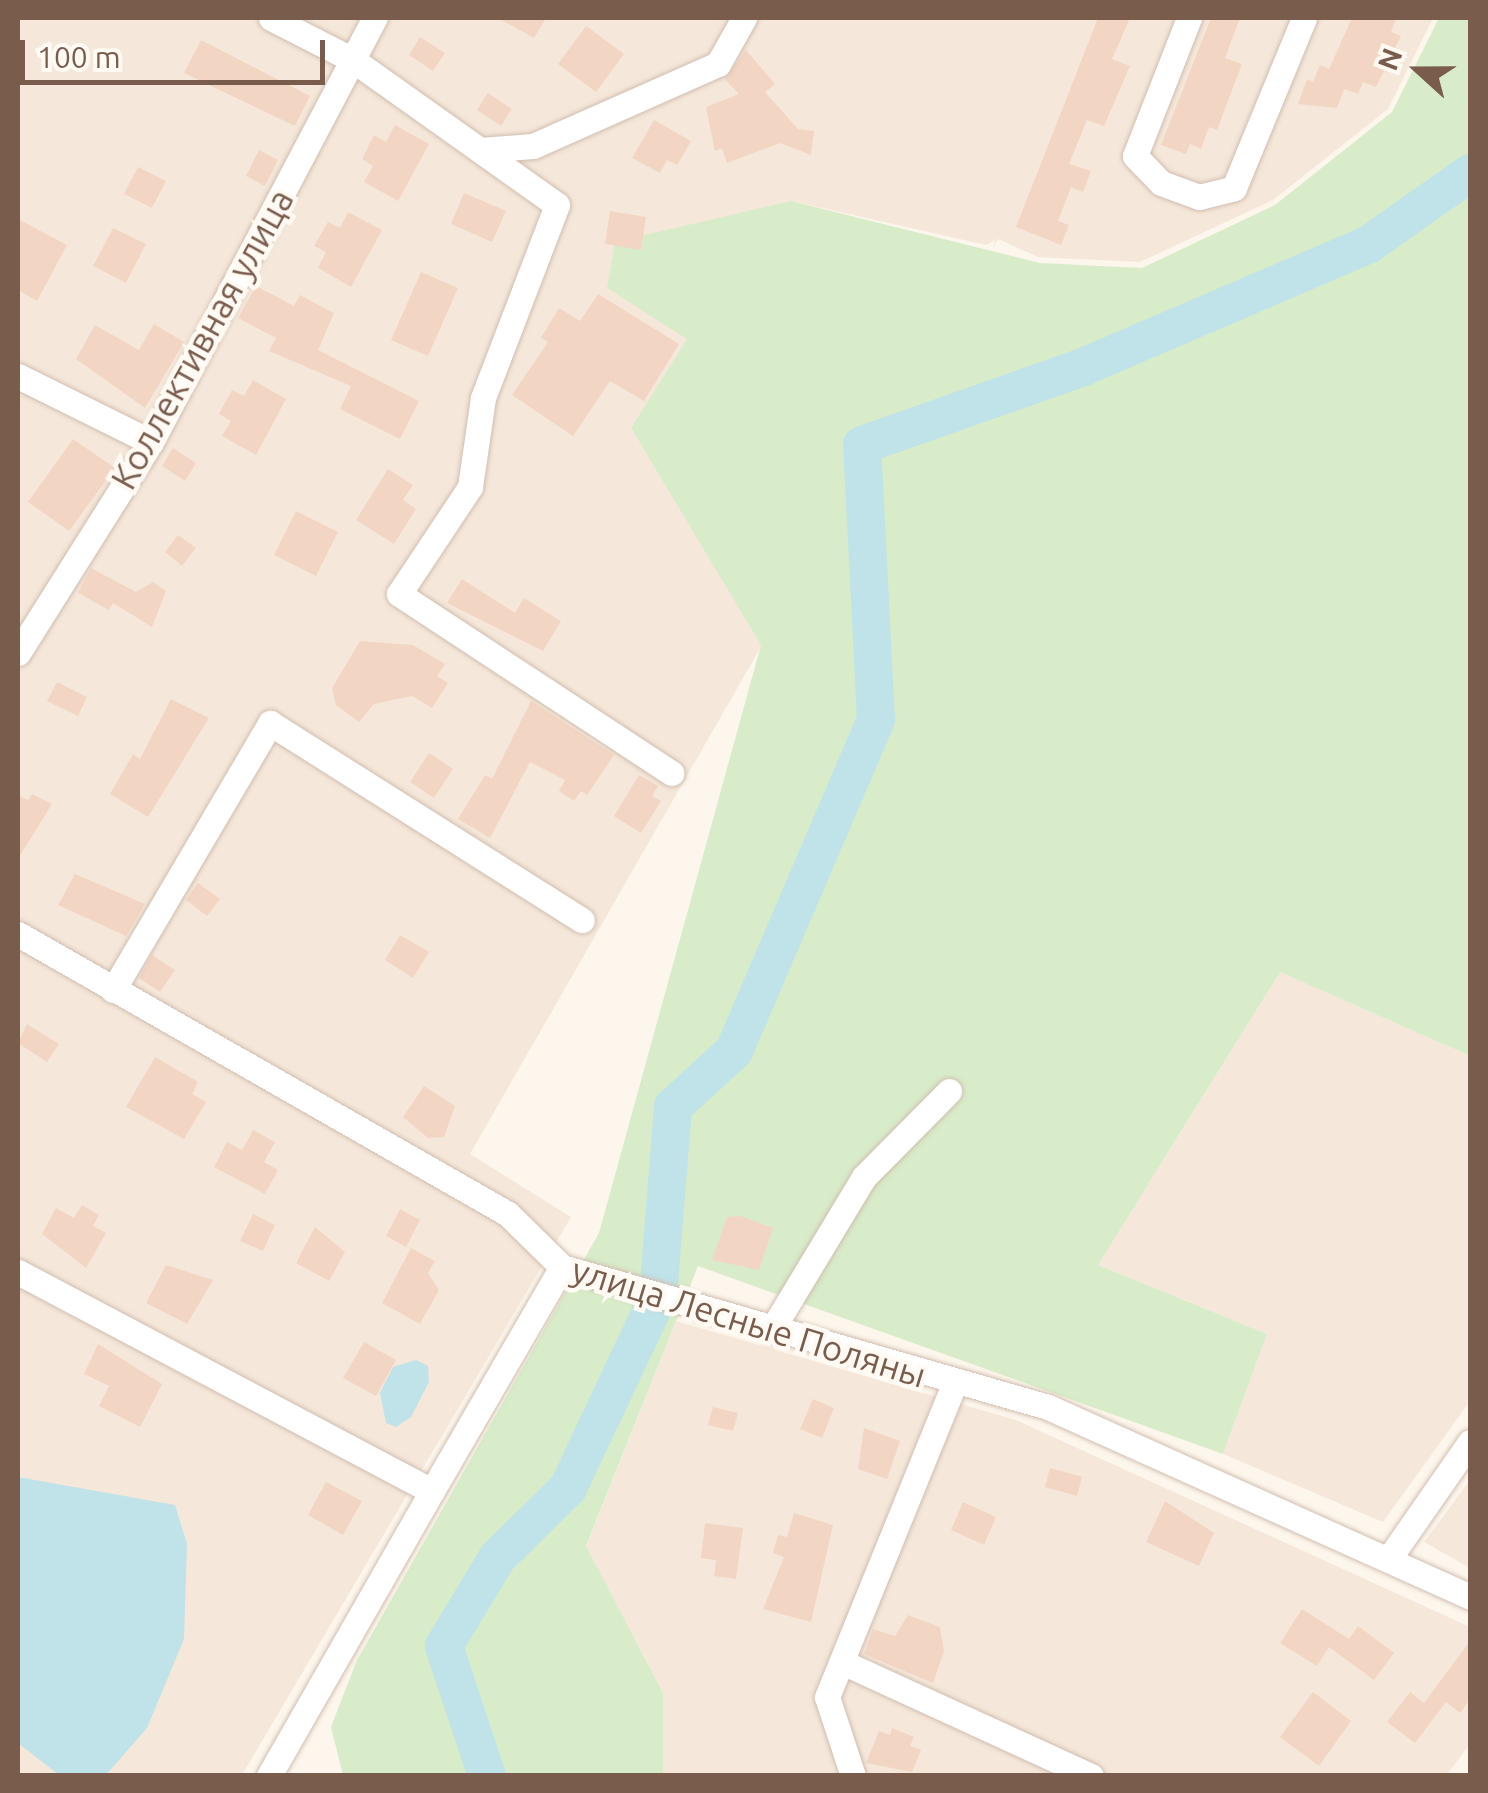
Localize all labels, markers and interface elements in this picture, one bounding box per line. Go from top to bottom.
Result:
scale bar [25,20,330,82]
north arrow [1368,20,1468,120]
text: 100 m [37,40,121,74]
text: N [1371,44,1408,74]
street label: Коллективная улица [102,182,302,496]
street label: улица Лесные Поляны [567,1248,931,1396]

